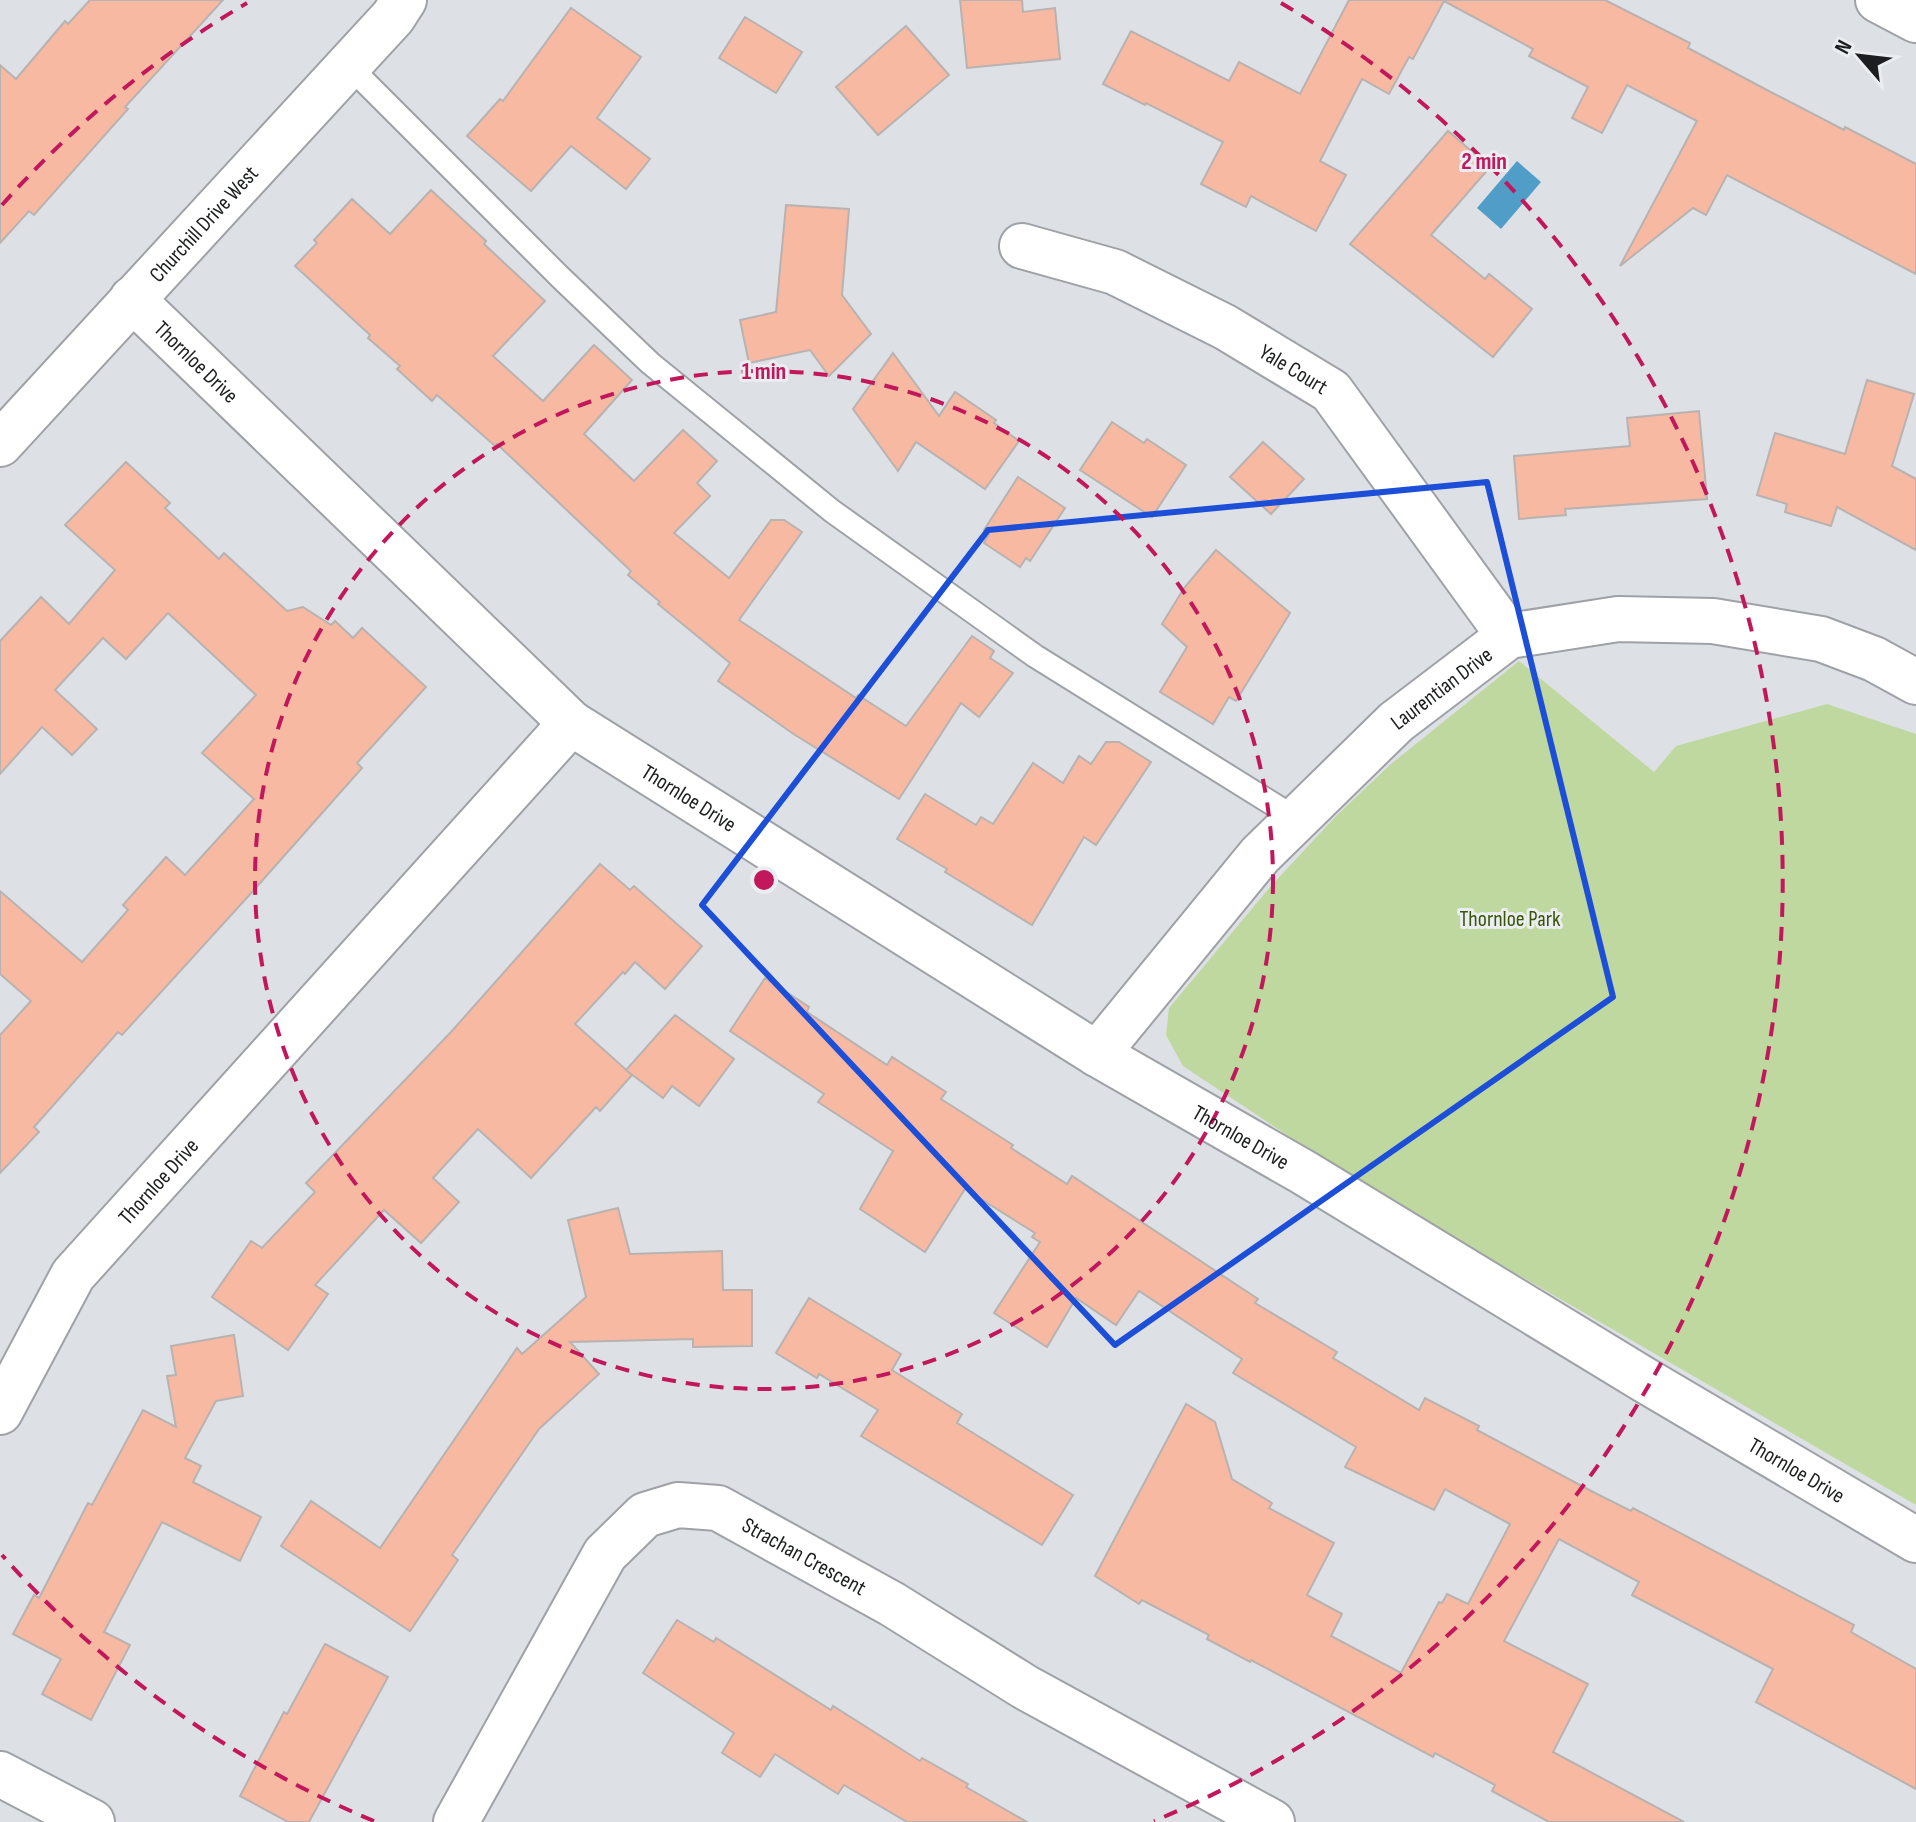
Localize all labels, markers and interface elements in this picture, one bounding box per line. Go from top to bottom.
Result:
north arrow [1820,16,1900,96]
text: N [1829,36,1858,59]
text: 2 min [1461,147,1507,176]
street label: Churchill Drive West [144,160,265,288]
street label: Thornloe Drive [148,316,244,410]
street label: Yale Court [1254,339,1333,401]
text: 1 min [742,357,786,386]
street label: Laurentian Drive [1386,642,1498,736]
street label: Thornloe Drive [636,759,741,839]
centre of rings [750,866,778,894]
park label: Thornloe Park [1460,906,1561,933]
street label: Thornloe Drive [1187,1100,1294,1176]
street label: Thornloe Drive [113,1133,205,1231]
street label: Thornloe Drive [1743,1432,1849,1510]
street label: Strachan Crescent [737,1512,871,1602]

